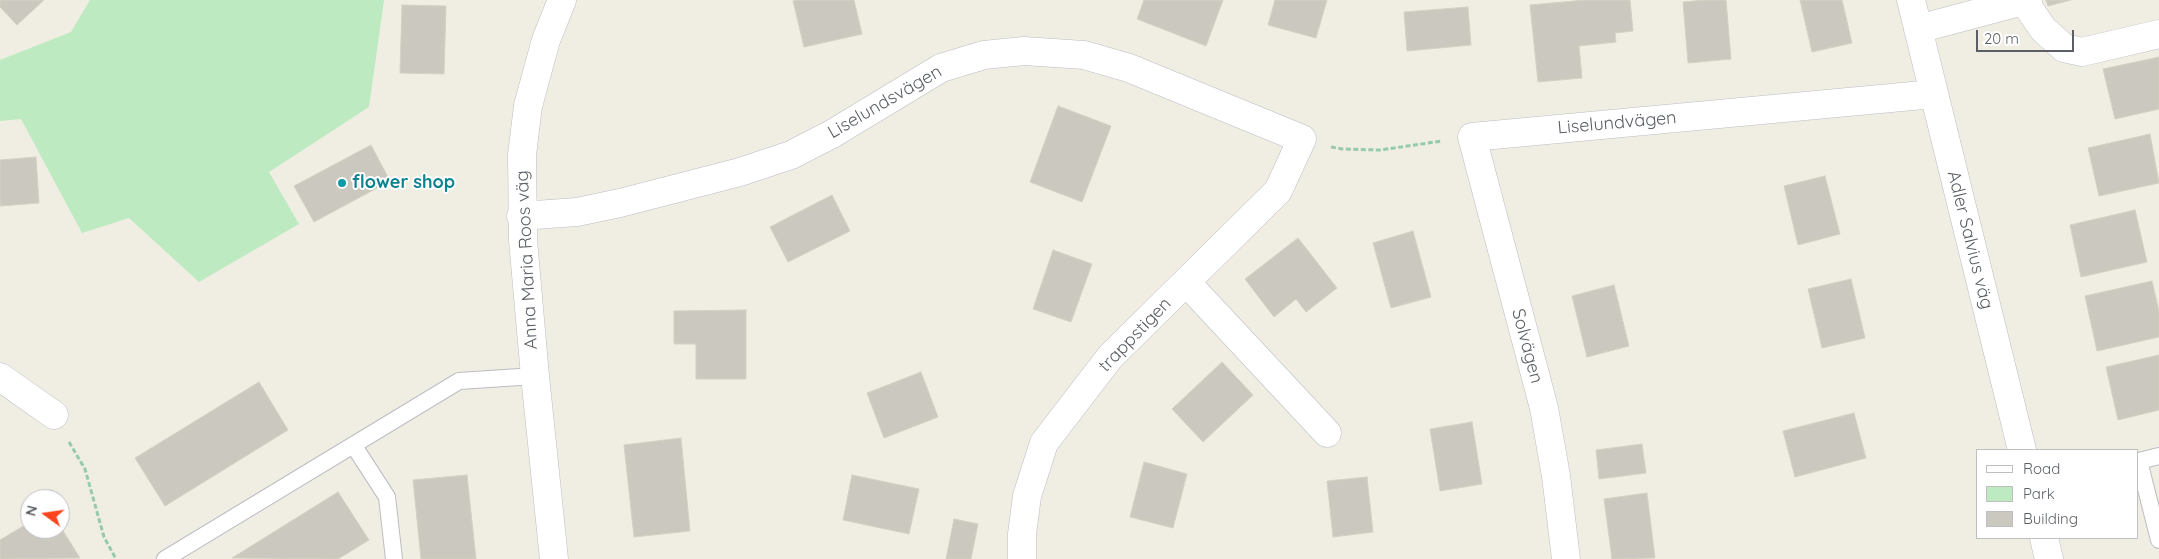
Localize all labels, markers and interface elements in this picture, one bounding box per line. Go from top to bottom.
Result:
scale bar [1979,20,2076,52]
text: 20 m [1984,29,2019,48]
street label: Liselundsvägen [824,61,946,143]
street label: Liselundvägen [1557,107,1677,139]
street label: Adler Salvius väg [1942,169,1998,311]
street label: Anna Maria Roos väg [512,170,542,350]
place label: flower shop [352,172,455,194]
marker: flower shop [336,177,348,189]
street label: trappstigen [1094,293,1176,377]
street label: Solvägen [1507,306,1547,386]
legend [1976,449,2139,539]
text: Road [2023,459,2060,478]
text: Park [2023,484,2055,503]
north arrow [20,489,70,539]
text: N [21,503,41,518]
text: Building [2023,509,2078,528]

